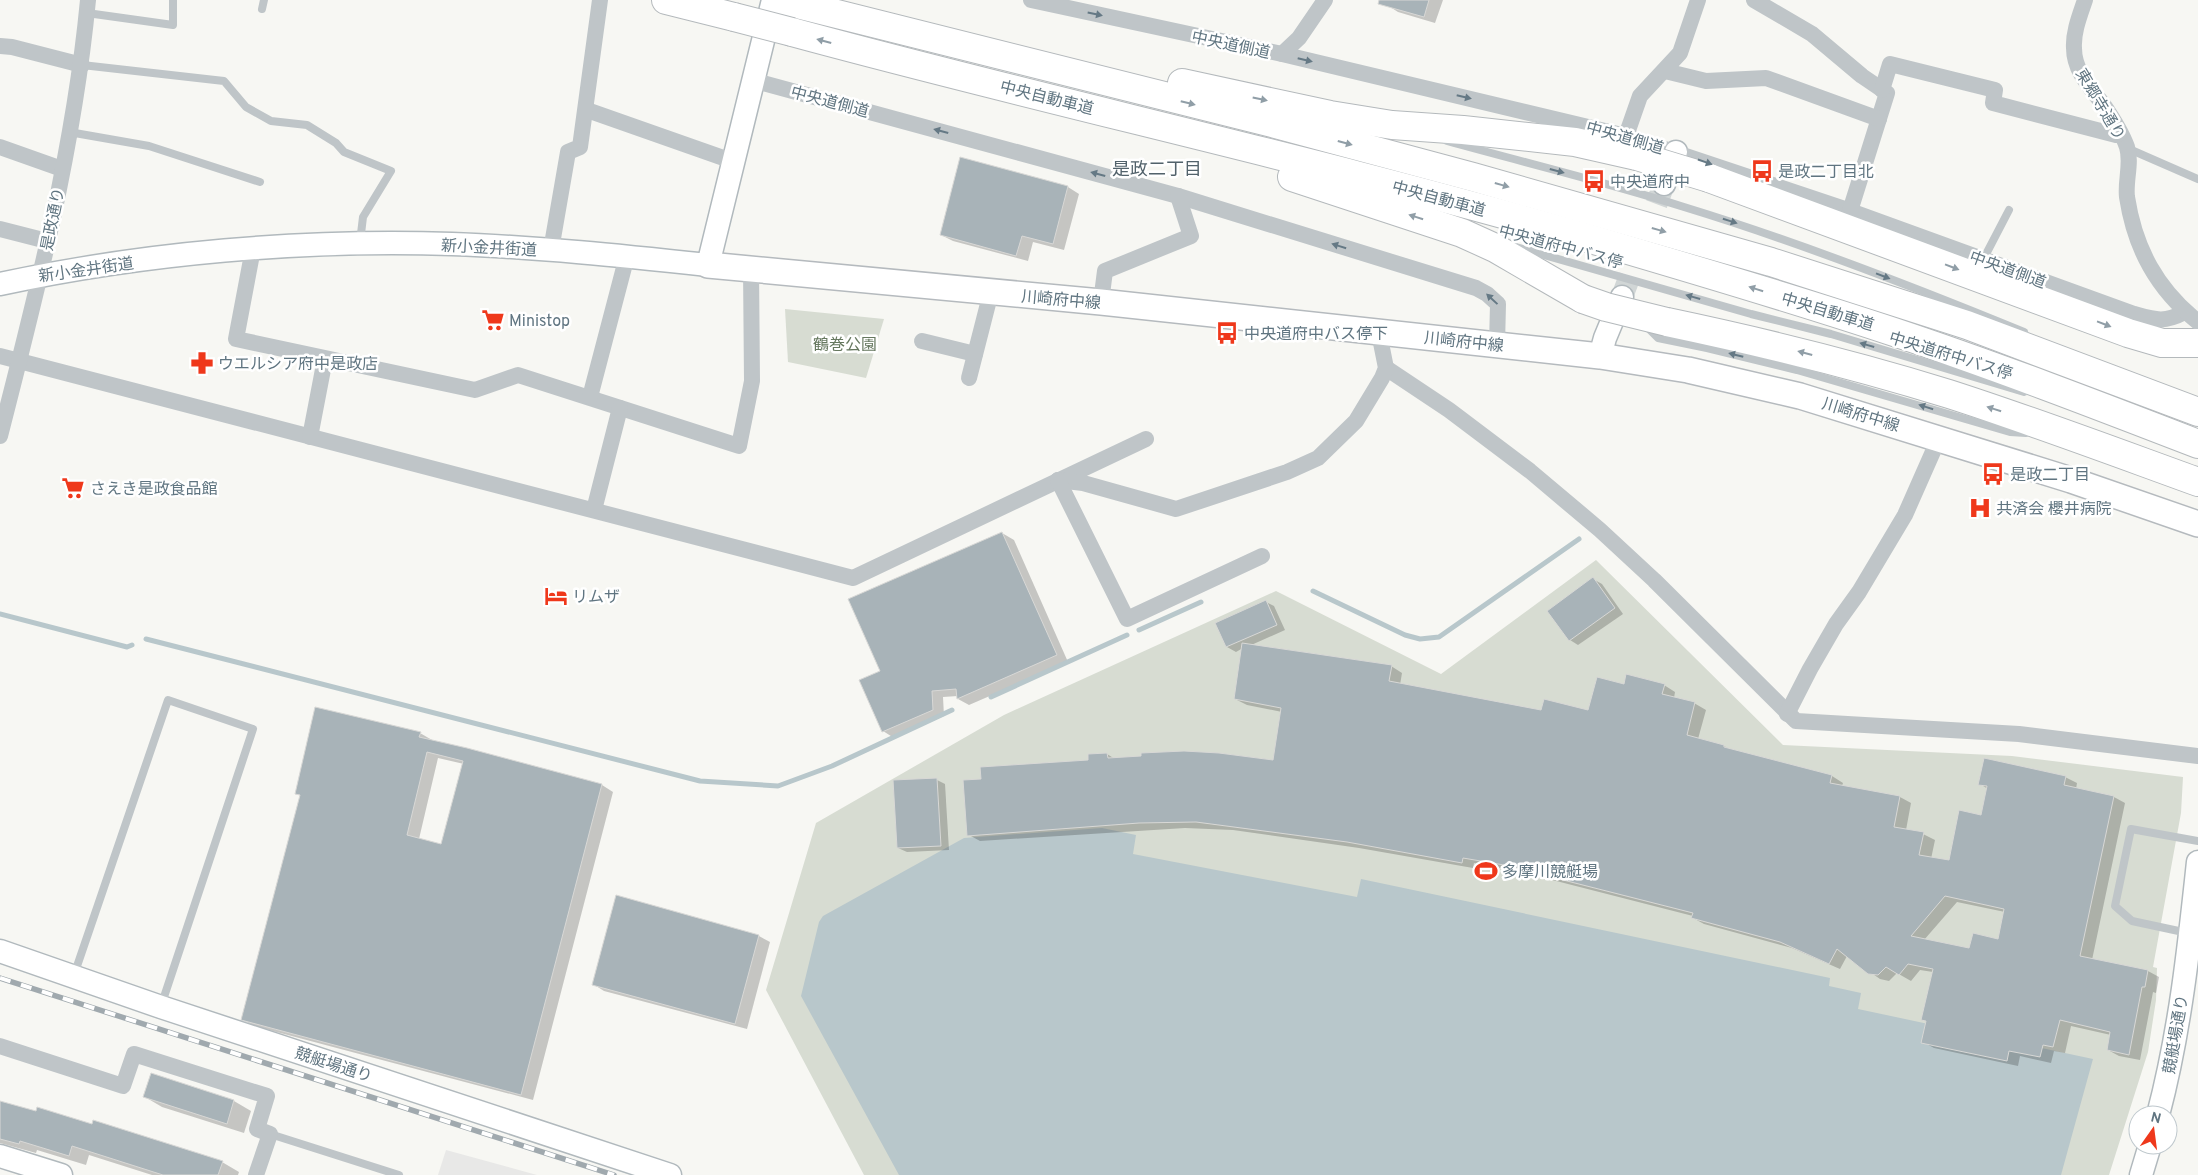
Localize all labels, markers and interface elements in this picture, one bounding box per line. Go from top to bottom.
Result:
one-way arrow [1088,10,1103,18]
street label: 中央道側道 [1189,28,1272,64]
one-way arrow [817,37,832,45]
one-way arrow [1298,56,1313,64]
street label: 東郷寺通り [2070,66,2128,144]
street label: 中央自動車道 [998,78,1096,120]
street label: 中央道側道 [788,83,871,123]
one-way arrow [1456,93,1471,101]
one-way arrow [1253,96,1269,104]
one-way arrow [1180,99,1195,107]
street label: 中央道側道 [1583,118,1666,160]
one-way arrow [933,127,948,135]
one-way arrow [1338,139,1353,147]
one-way arrow [1698,158,1713,166]
bus stop icon: 是政二丁目北 [1749,158,1775,184]
district label: 是政二丁目 [1112,159,1202,182]
place label: 是政二丁目北 [1778,163,1874,183]
one-way arrow [1550,167,1565,175]
bus stop icon: 中央道府中 [1581,168,1607,194]
one-way arrow [1090,170,1105,178]
place label: 中央道府中 [1610,173,1690,193]
street label: 中央自動車道 [1390,178,1487,222]
one-way arrow [1495,182,1510,190]
street label: 是政通り [38,186,70,253]
one-way arrow [1409,213,1424,221]
one-way arrow [1723,218,1738,226]
street label: 中央道府中バス停 [1496,222,1625,274]
one-way arrow [1651,226,1666,234]
street label: 新小金井街道 [440,236,537,261]
one-way arrow [1331,241,1346,249]
street label: 中央道側道 [1966,248,2048,294]
street label: 新小金井街道 [37,254,135,288]
one-way arrow [1944,264,1959,271]
one-way arrow [1876,272,1891,280]
one-way arrow [1748,284,1763,292]
street label: 川崎府中線 [1020,288,1102,314]
street label: 中央自動車道 [1779,289,1876,337]
one-way arrow [1486,293,1498,305]
one-way arrow [1686,293,1701,301]
supermarket icon: Ministop [480,307,506,333]
place label: Ministop [509,312,570,332]
bus stop icon: 中央道府中バス停下 [1214,320,1240,346]
one-way arrow [2097,321,2111,329]
place label: 中央道府中バス停下 [1244,325,1388,345]
street label: 川崎府中線 [1423,329,1505,357]
street label: 中央道府中バス停 [1886,329,2015,385]
park label: 鶴巻公園 [813,336,877,356]
one-way arrow [1859,340,1874,348]
one-way arrow [1797,349,1813,357]
pharmacy icon: ウエルシア府中是政店 [189,350,215,376]
one-way arrow [1728,351,1743,359]
place label: ウエルシア府中是政店 [218,355,378,375]
street label: 川崎府中線 [1819,395,1902,437]
one-way arrow [1918,403,1933,411]
one-way arrow [1987,404,2002,412]
bus stop icon: 是政二丁目 [1980,461,2006,487]
place label: 是政二丁目 [2010,466,2090,486]
supermarket icon: さえき是政食品館 [60,475,86,501]
place label: さえき是政食品館 [90,480,218,500]
hospital icon: 共済会 櫻井病院 [1967,495,1993,521]
place label: 共済会 櫻井病院 [1996,500,2112,520]
hotel icon: リムザ [543,583,569,609]
place label: リムザ [572,588,620,608]
sports icon: 多摩川競艇場 [1473,858,1499,884]
place label: 多摩川競艇場 [1502,863,1598,883]
street label: 競艇場通り [2160,993,2194,1075]
street label: 競艇場通り [292,1044,375,1088]
north arrow [2128,1105,2178,1155]
text: N [2149,1109,2163,1128]

